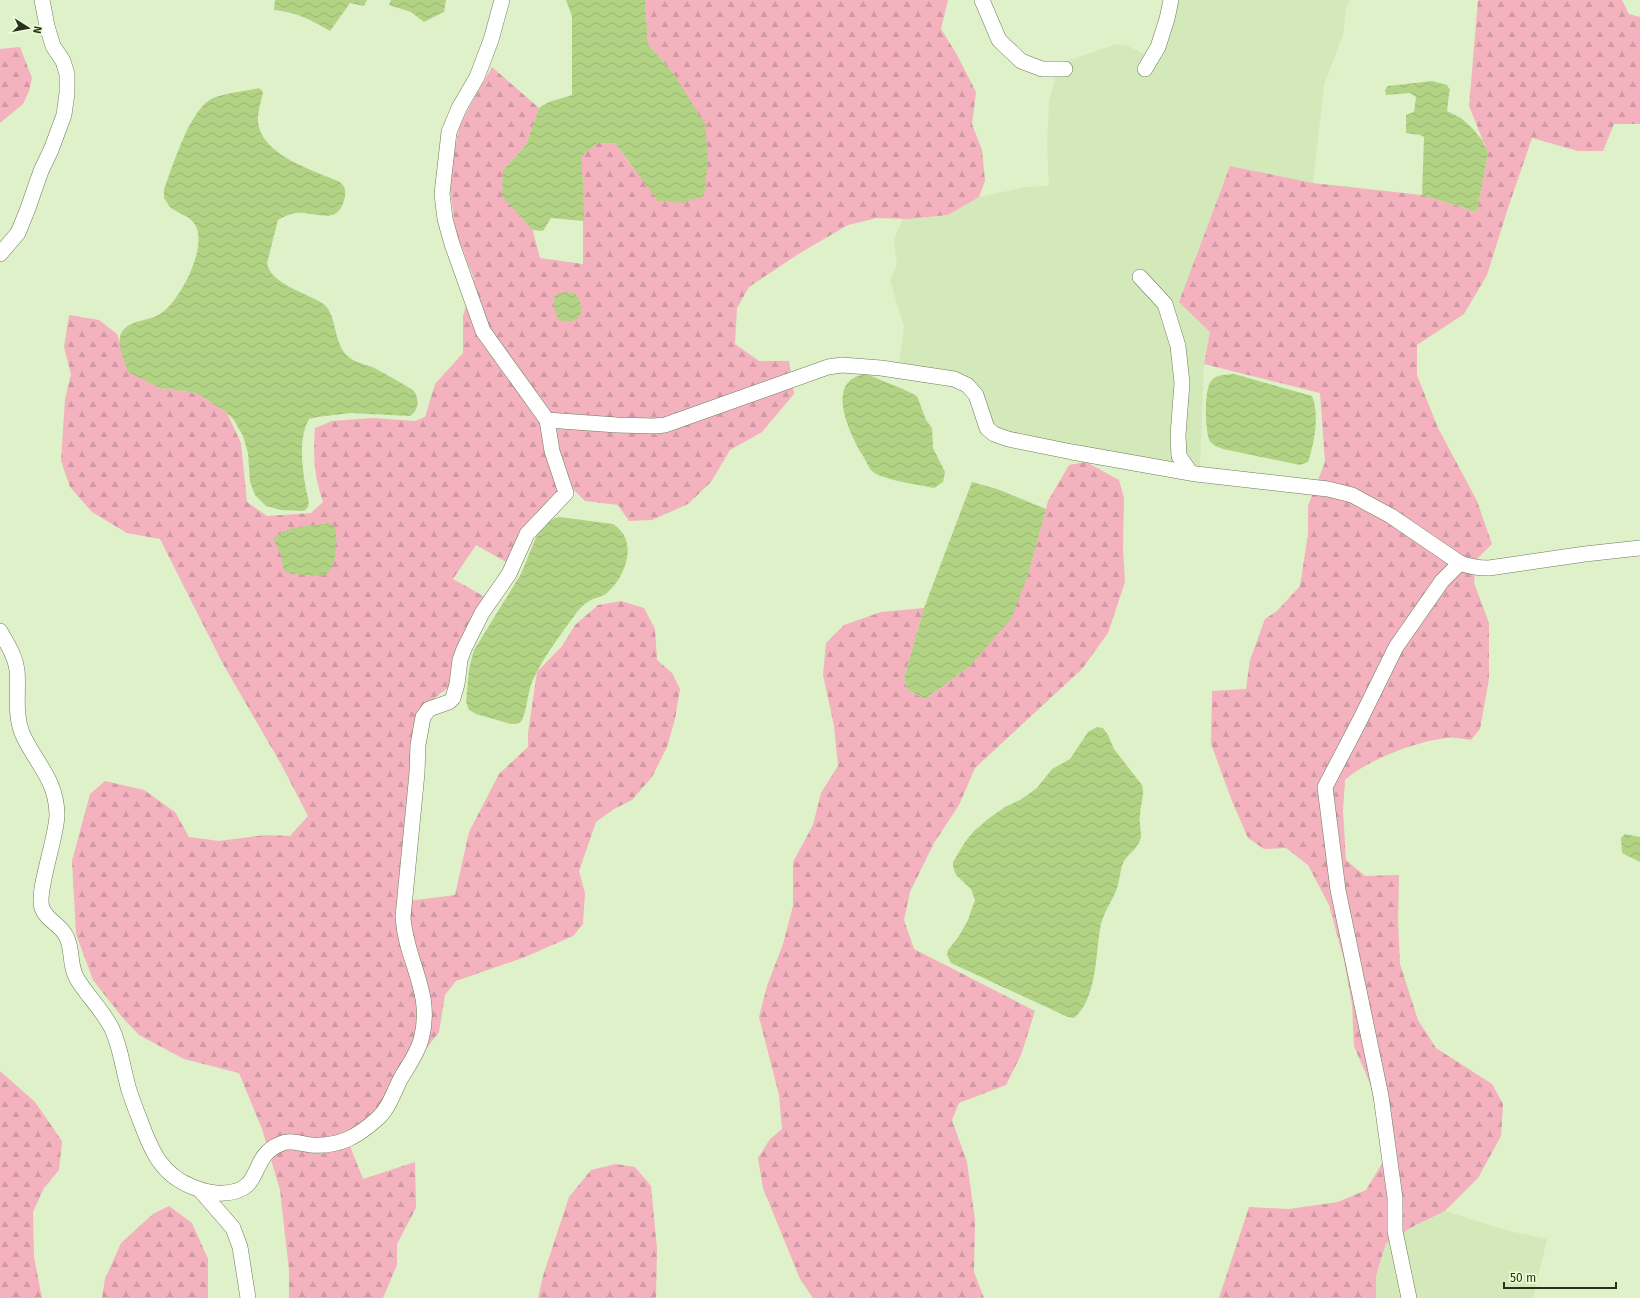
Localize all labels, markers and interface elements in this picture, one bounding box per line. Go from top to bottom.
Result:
north arrow [8,8,48,48]
text: N [30,25,44,35]
scale bar [1504,1264,1616,1290]
text: 50 m [1510,1271,1536,1285]

